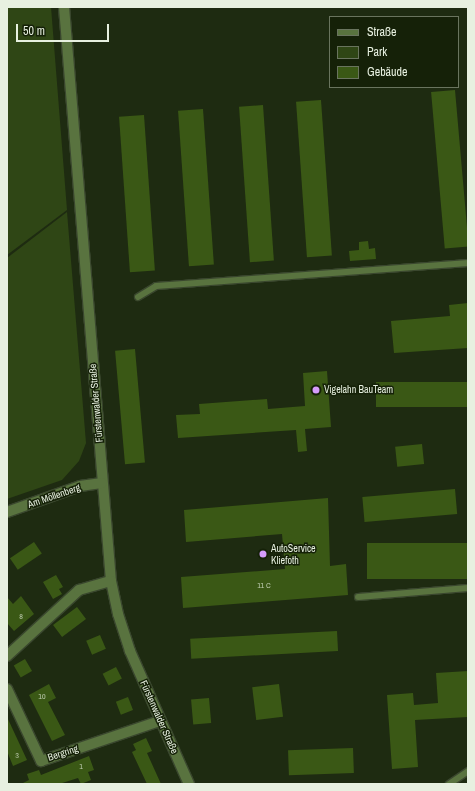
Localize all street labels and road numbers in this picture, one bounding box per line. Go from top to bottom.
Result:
street label: Fürstenwalder Straße [87,363,105,443]
street label: Am Möllenberg [26,481,82,511]
street label: Fürstenwalder Straße [137,679,181,755]
street label: Bergring [46,742,80,764]

